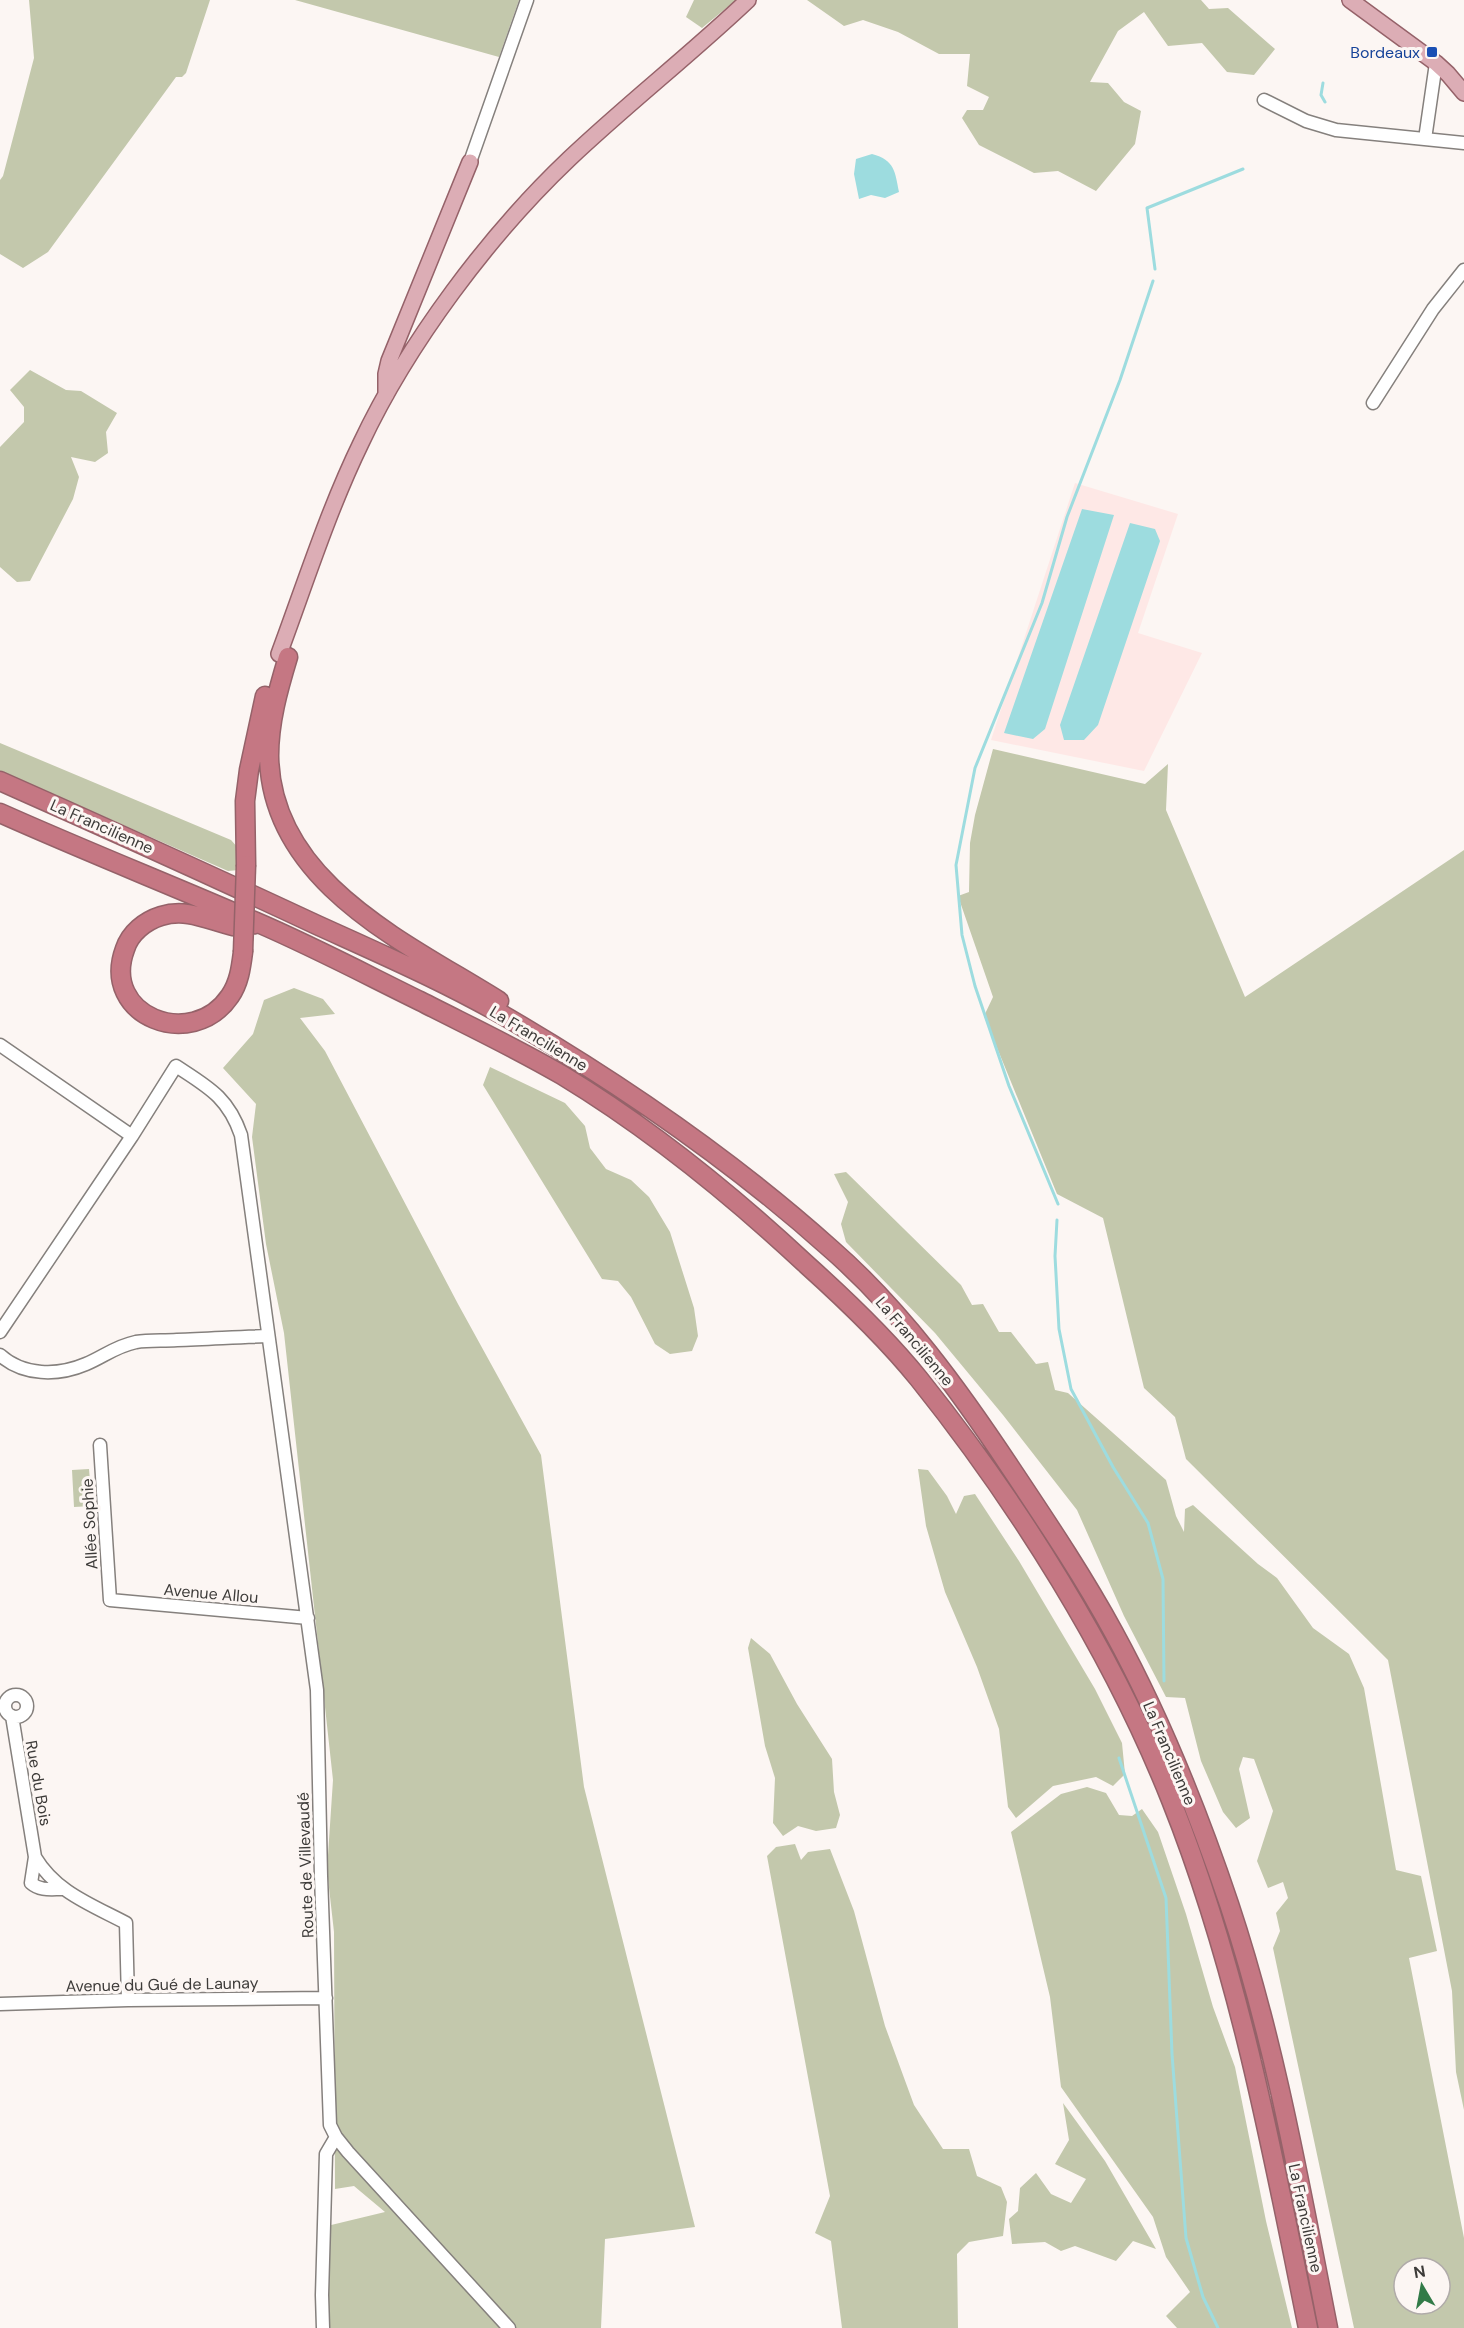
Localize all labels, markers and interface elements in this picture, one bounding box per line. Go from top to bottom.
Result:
place label: Bordeaux [1350,42,1420,63]
marker: Bordeaux [1425,45,1439,59]
street label: La Francilienne [47,794,157,859]
street label: La Francilienne [486,1001,592,1076]
street label: La Francilienne [871,1292,958,1390]
street label: Allée Sophie [77,1478,102,1570]
street label: Avenue Allou [163,1579,259,1608]
street label: La Francilienne [1138,1698,1201,1808]
street label: Rue du Bois [21,1739,56,1827]
street label: Route de Villevaudé [292,1792,319,1938]
street label: Avenue du Gué de Launay [65,1972,259,1997]
street label: La Francilienne [1284,2162,1327,2274]
north arrow [1392,2256,1452,2316]
text: N [1412,2260,1427,2283]

